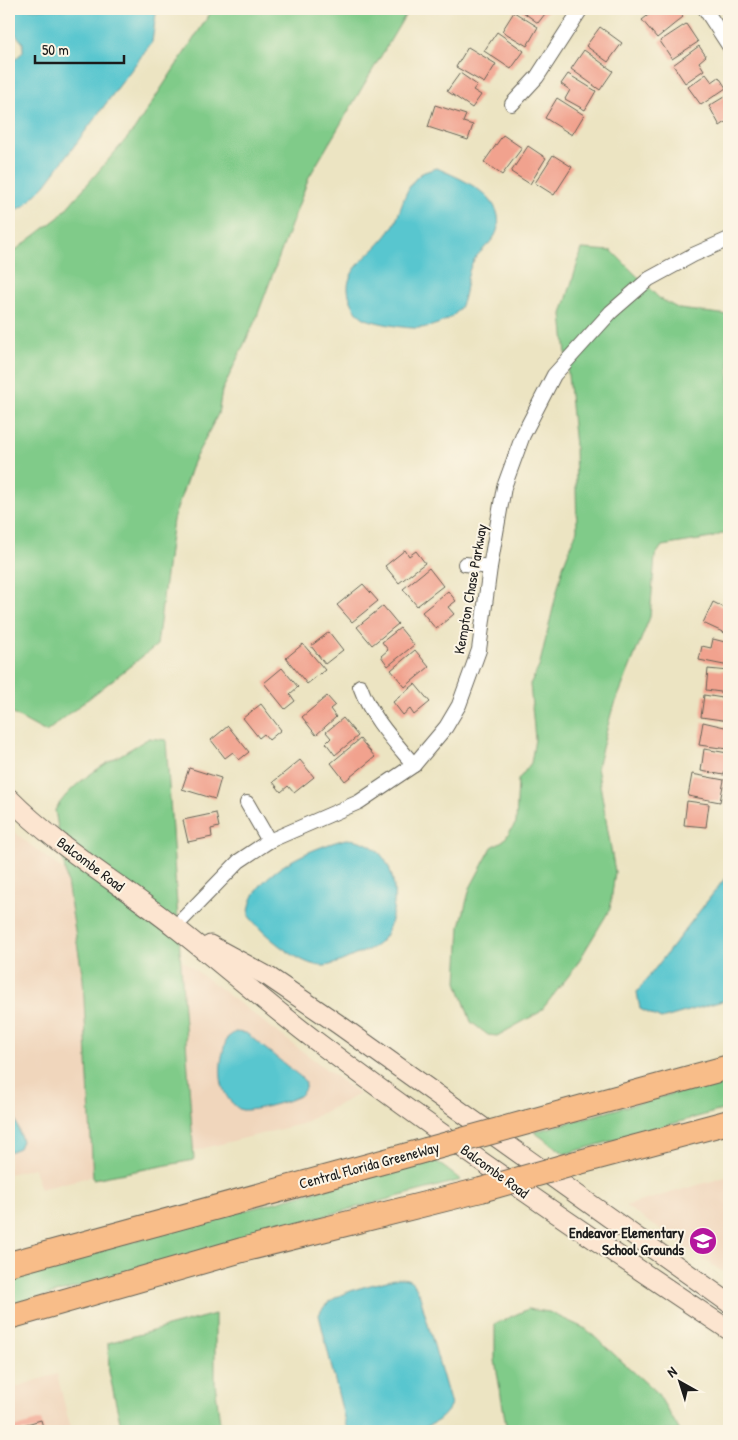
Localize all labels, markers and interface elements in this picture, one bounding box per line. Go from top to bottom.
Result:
scale bar [35,32,124,64]
text: 50 m [42,39,69,60]
street label: Kempton Chase Parkway [448,522,492,656]
street label: Balcombe Road [53,832,129,896]
street label: Central Florida GreeneWay [297,1136,441,1194]
street label: Balcombe Road [457,1139,534,1203]
place label: Endeavor Elementary School Grounds [569,1222,685,1260]
school or university icon: Endeavor Elementary School Grounds [688,1226,718,1256]
north arrow [656,1358,706,1408]
text: N [663,1361,681,1381]

